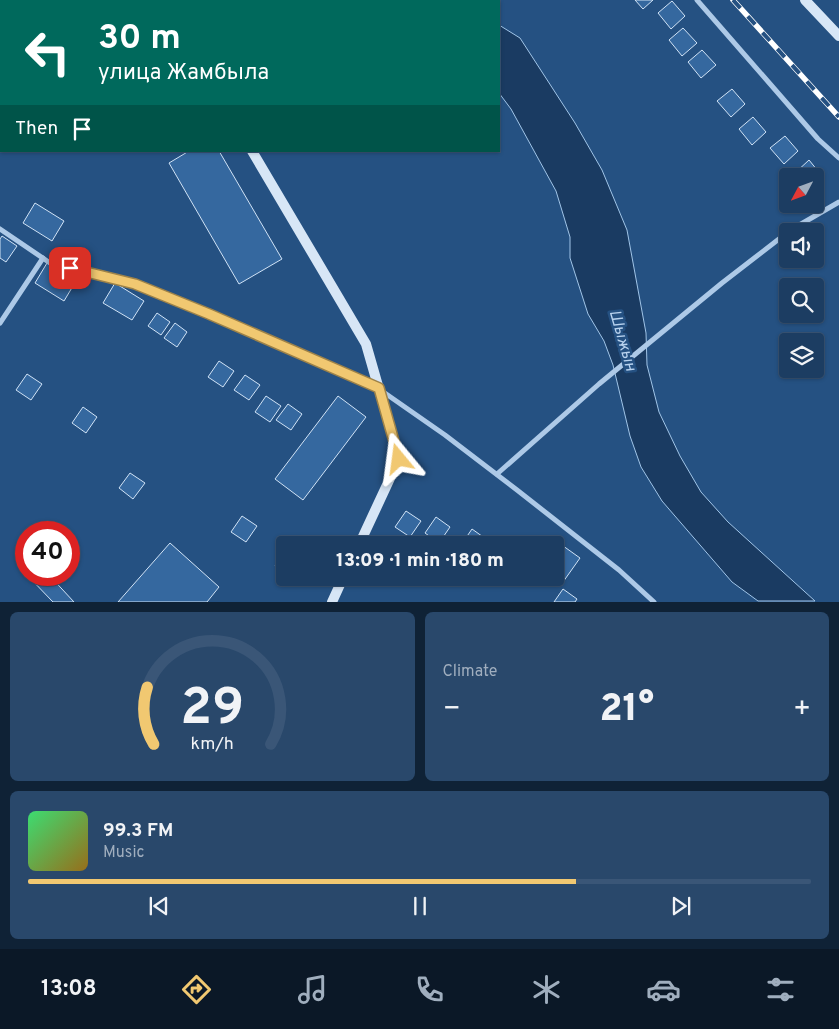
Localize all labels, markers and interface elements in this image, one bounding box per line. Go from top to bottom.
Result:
text: 30 m [98,17,181,61]
icon: left [15,20,80,85]
text: улица Жамбыла [98,60,269,87]
icon: arrive [68,115,96,143]
text: Then [15,117,58,141]
north arrow [779,168,824,212]
map controls [779,168,824,378]
button: sound [779,223,824,268]
pin [49,247,91,289]
icon: arrive [56,254,84,282]
button: search [779,278,824,323]
water label: Шыжын [604,308,641,374]
button: layers [779,333,824,378]
position arrow [372,432,424,484]
speed limit sign: 40 [15,521,80,586]
text: 13:09 · 1 min · 180 m [336,549,504,573]
text: Climate [443,662,497,682]
text: 29 [180,677,244,743]
text: 21° [599,686,654,735]
text: − [443,692,461,728]
text: + [793,692,811,728]
text: km/h [191,733,234,756]
text: 99.3 FM [103,819,173,843]
text: Music [103,843,144,863]
icon: previous [145,892,173,920]
icon: pause [406,892,434,920]
icon: next [667,892,695,920]
icon: directions [179,972,214,1007]
icon: music [295,972,330,1007]
icon: phone [412,972,447,1007]
icon: climate [529,972,564,1007]
icon: car [646,972,681,1007]
icon: filters [763,972,798,1007]
text: 13:08 [41,976,97,1003]

